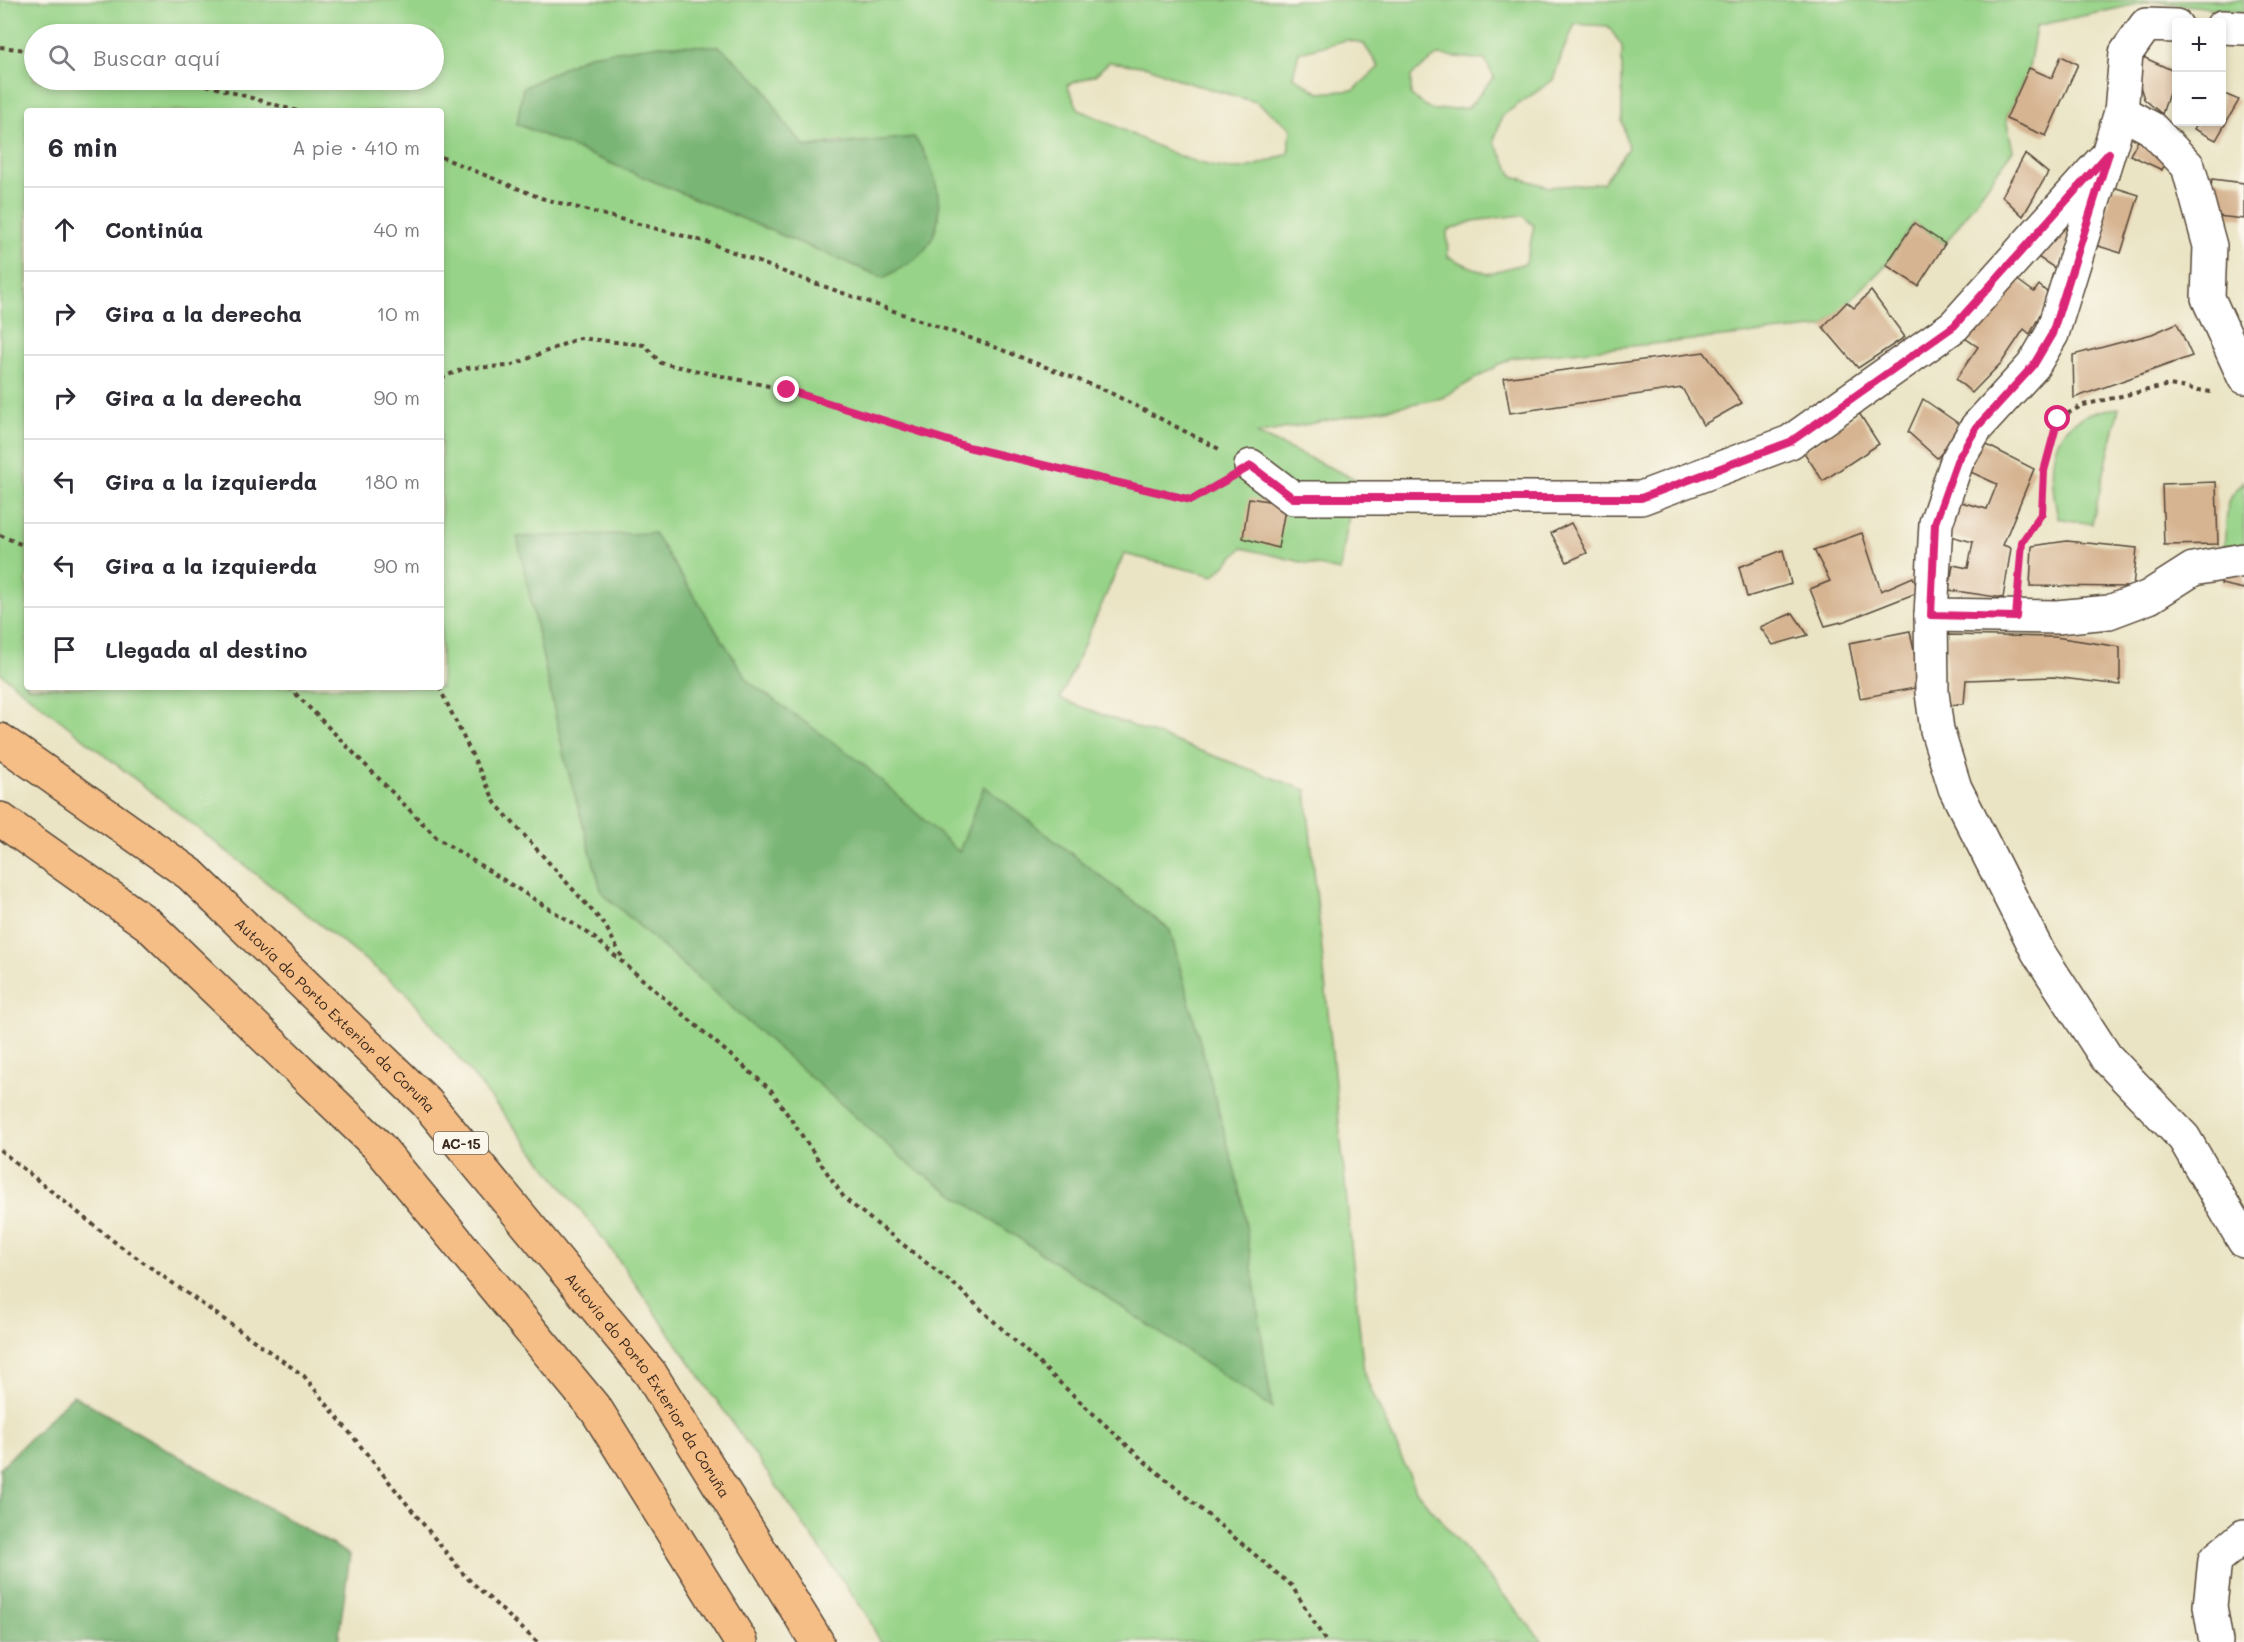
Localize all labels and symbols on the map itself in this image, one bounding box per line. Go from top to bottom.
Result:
route end [773,376,799,402]
route start [2044,405,2070,431]
street label: Autovía do Porto Exterior da Coruña [231,913,440,1117]
road number: AC-15 [434,1132,488,1154]
street label: Autovía do Porto Exterior da Coruña [561,1268,735,1501]

